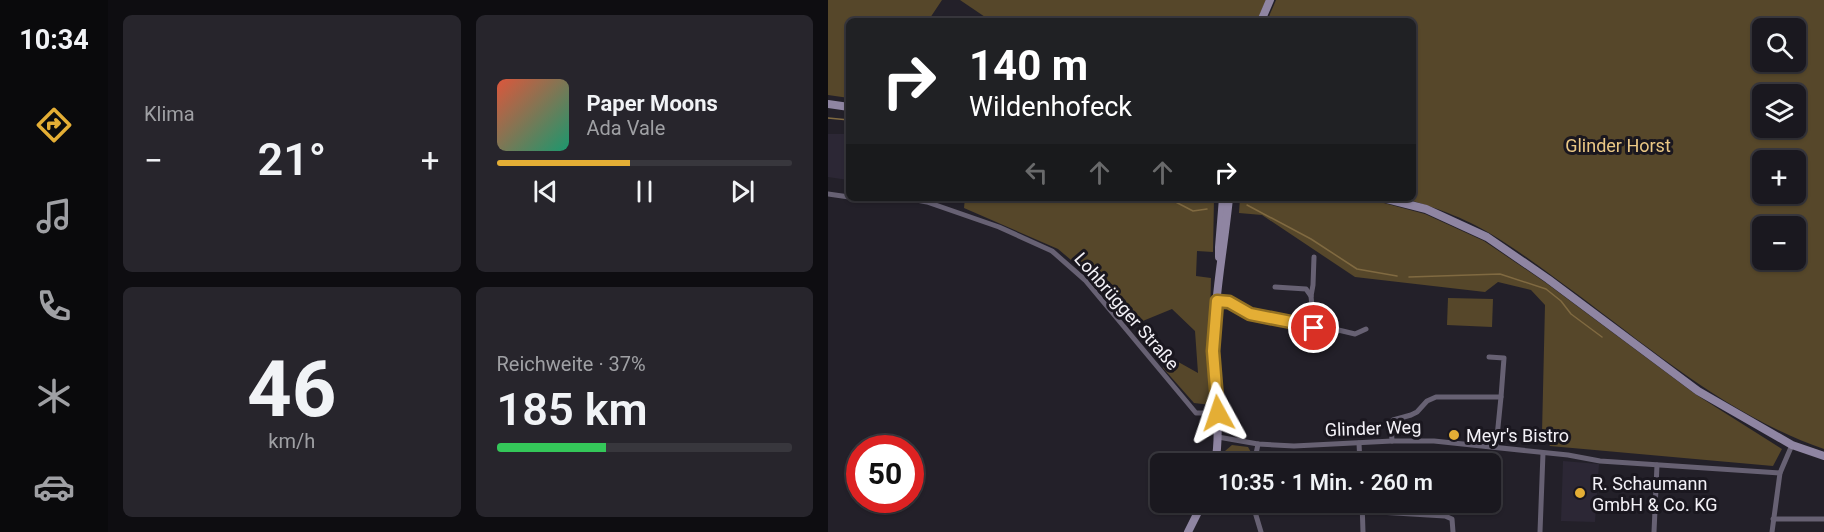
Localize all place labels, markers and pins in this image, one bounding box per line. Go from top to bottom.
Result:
pin [1288,302,1339,353]
place label: Meyr's Bistro [1466,425,1569,446]
marker: Meyr's Bistro [1447,428,1461,442]
place label: R. Schaumann GmbH & Co. KG [1592,473,1718,515]
marker: R. Schaumann GmbH & Co. KG [1573,486,1587,500]

